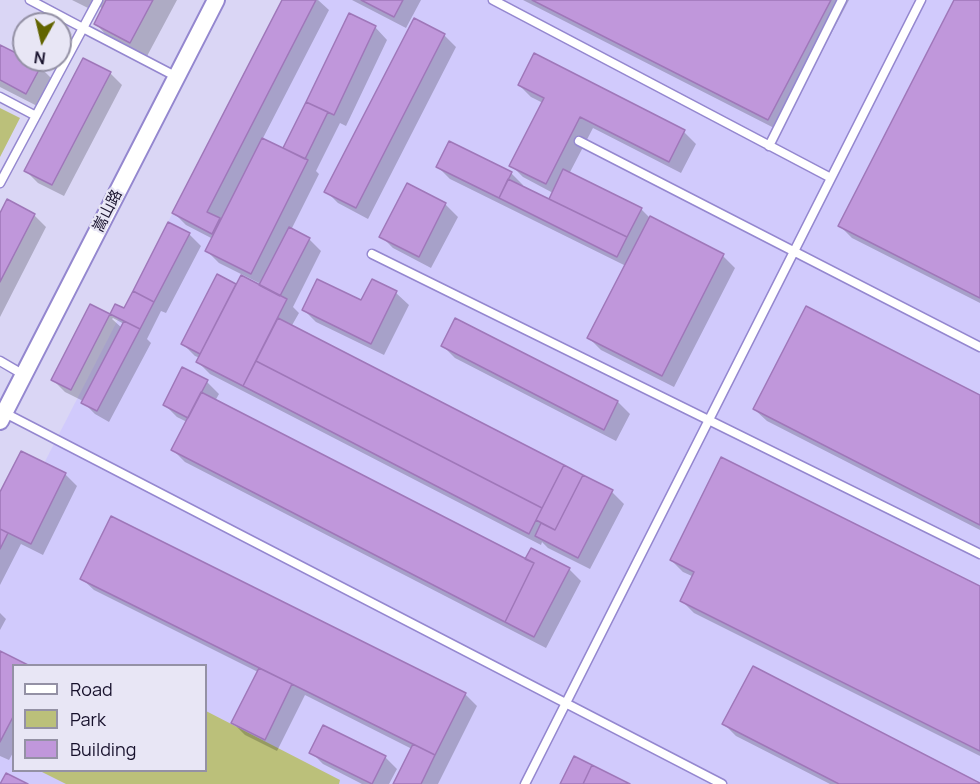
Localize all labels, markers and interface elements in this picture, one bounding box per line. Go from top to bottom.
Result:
north arrow [12,12,72,72]
text: N [33,46,47,70]
street label: 嵩山路 [90,187,126,235]
legend [12,664,207,772]
text: Road [70,677,113,701]
text: Park [70,707,106,731]
text: Building [70,737,136,761]

